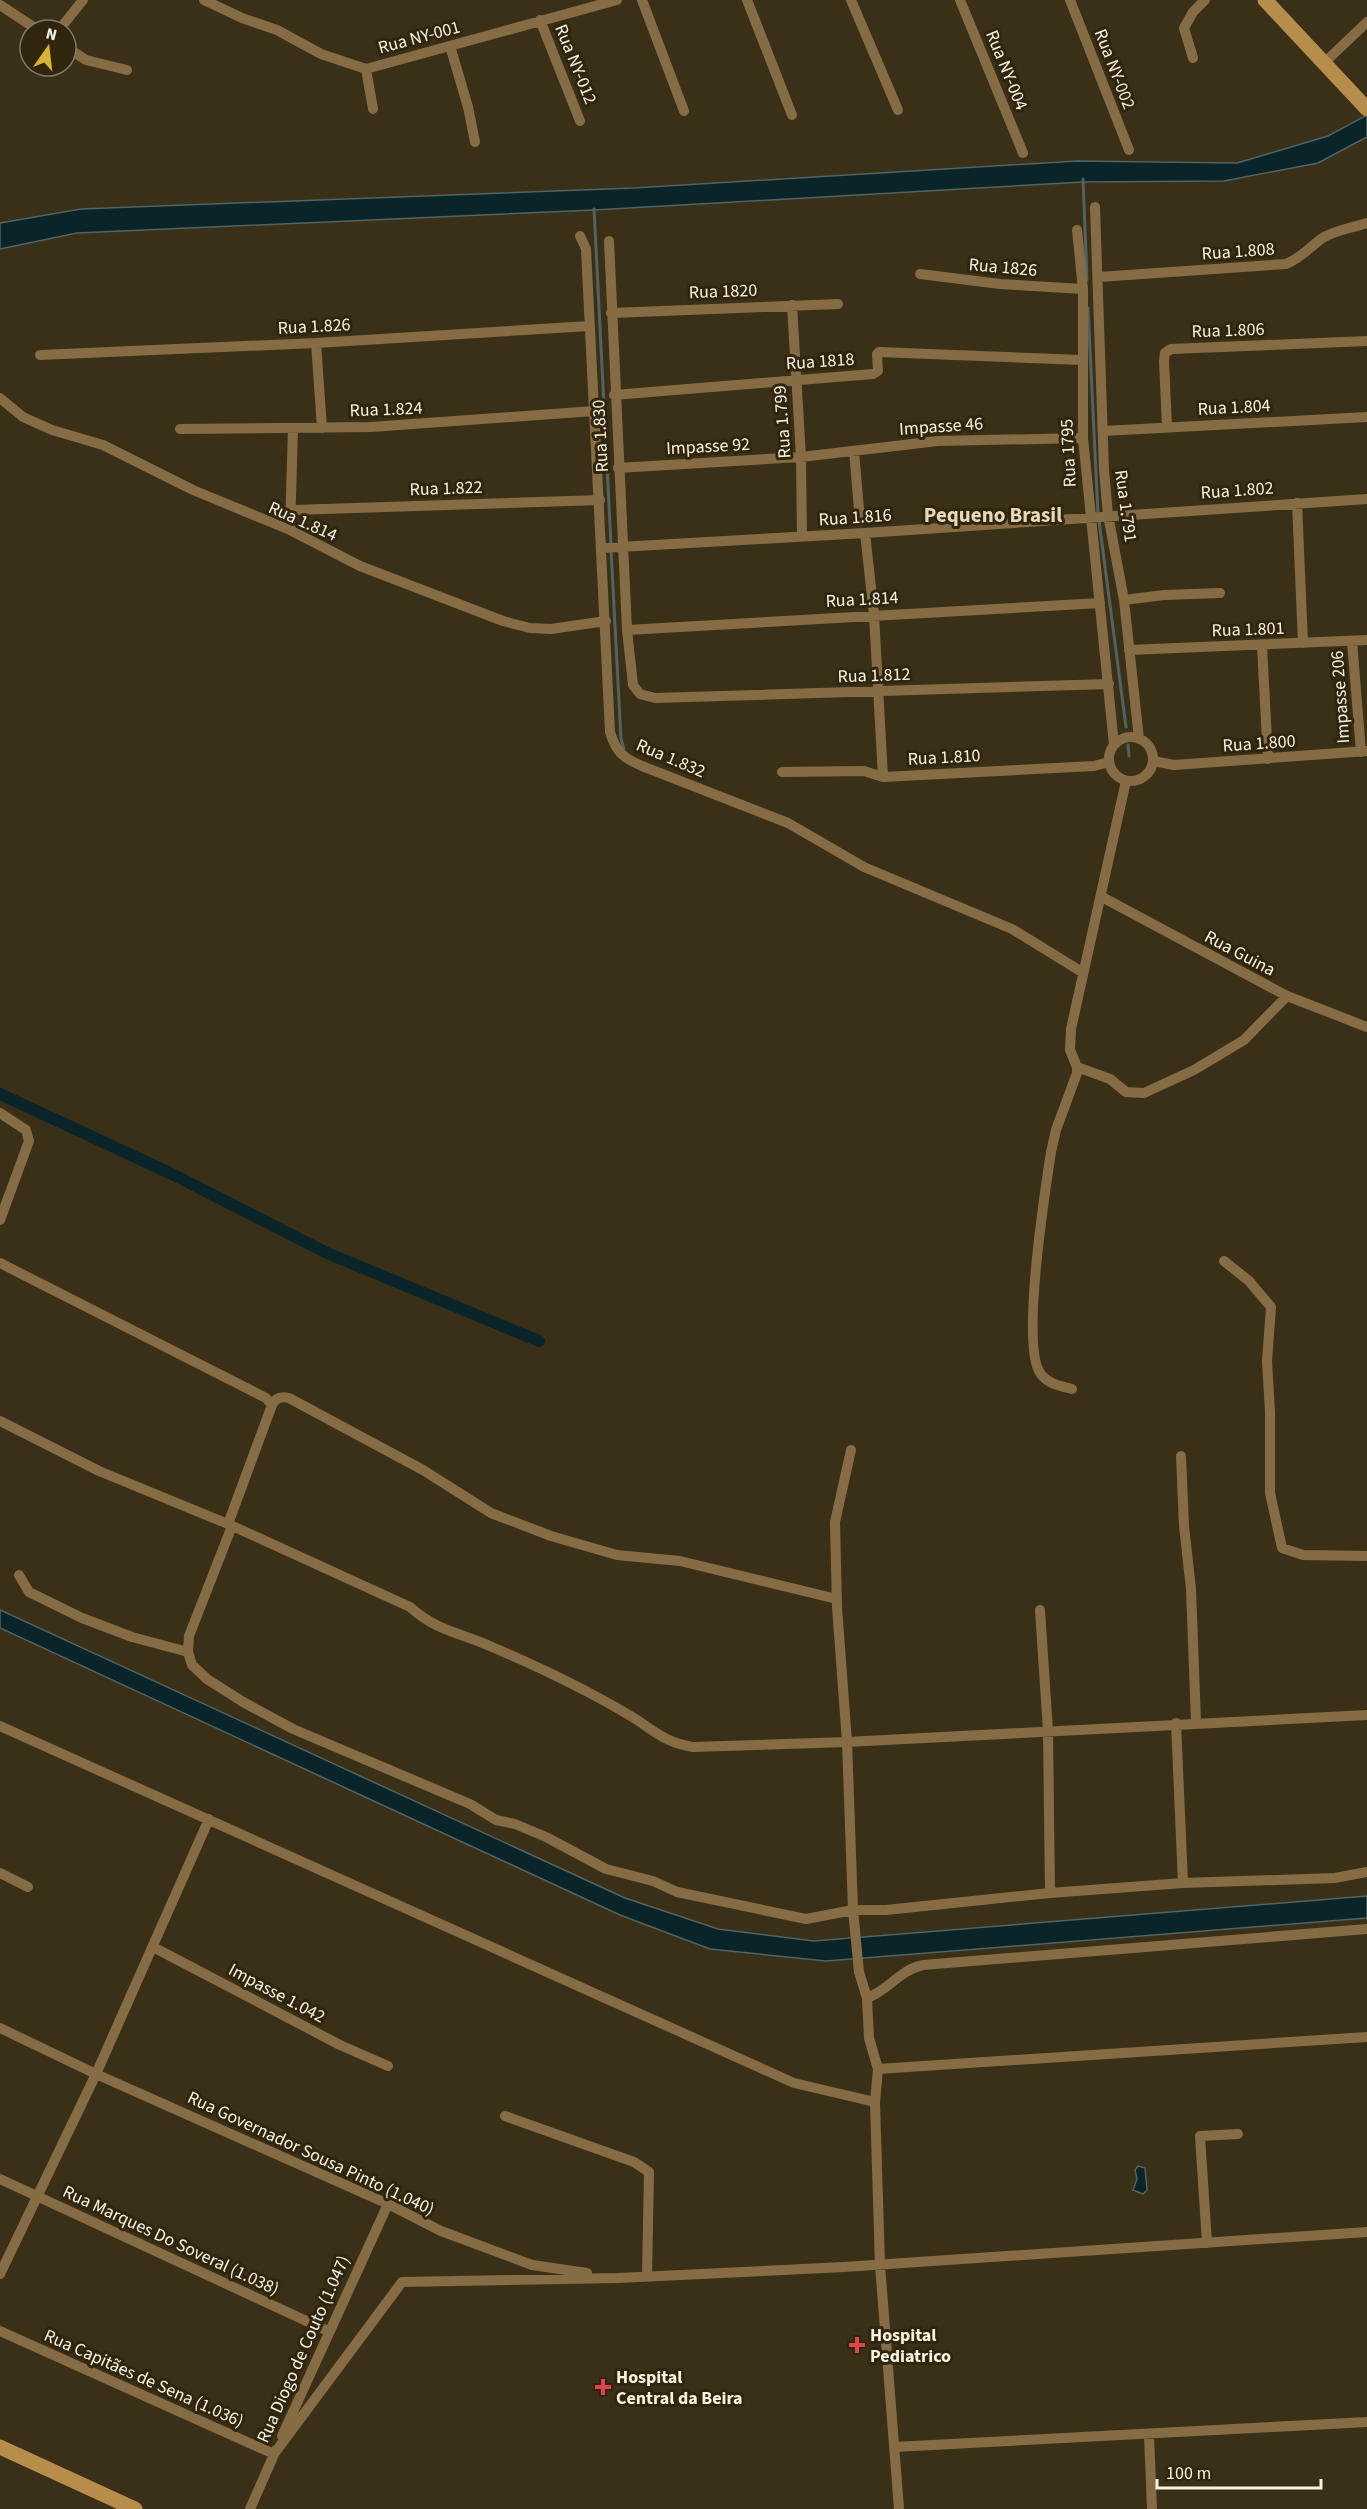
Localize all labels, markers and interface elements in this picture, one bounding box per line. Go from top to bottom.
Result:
street label: Rua NY-001 [375,15,463,60]
north arrow [18,18,78,78]
street label: Rua NY-012 [548,20,603,108]
text: N [44,22,59,46]
street label: Rua NY-002 [1088,25,1141,113]
street label: Rua NY-004 [979,26,1034,114]
street label: Rua 1.808 [1201,236,1275,267]
street label: Rua 1826 [968,252,1038,283]
street label: Rua 1820 [688,278,758,305]
street label: Rua 1.826 [277,312,351,341]
street label: Rua 1.806 [1191,317,1265,344]
street label: Rua 1818 [785,347,855,376]
street label: Rua 1.799 [767,385,798,459]
street label: Rua 1.804 [1197,393,1271,422]
street label: Rua 1.824 [349,396,423,423]
street label: Rua 1.830 [586,399,615,473]
street label: Impasse 46 [898,411,984,442]
street label: Rua 1795 [1054,418,1083,488]
street label: Impasse 92 [665,432,751,461]
street label: Rua 1.791 [1108,468,1143,544]
street label: Rua 1.822 [409,475,483,502]
street label: Rua 1.802 [1200,475,1274,506]
street label: Rua 1.814 [264,495,341,548]
district label: Pequeno Brasil [924,500,1062,530]
street label: Rua 1.816 [818,502,892,533]
street label: Rua 1.814 [825,585,899,614]
street label: Rua 1.801 [1211,616,1285,643]
street label: Impasse 206 [1325,650,1356,744]
street label: Rua 1.812 [837,662,911,689]
street label: Rua 1.800 [1222,728,1296,759]
street label: Rua 1.832 [632,733,709,784]
street label: Rua 1.810 [907,743,981,772]
street label: Rua Guina [1200,924,1280,983]
street label: Impasse 1.042 [224,1957,330,2029]
street label: Rua Governador Sousa Pinto (1.040) [183,2085,438,2222]
street label: Rua Marques Do Soveral (1.038) [59,2179,283,2302]
street label: Rua Diogo de Couto (1.047) [251,2251,356,2447]
street label: Rua Capitães de Sena (1.036) [40,2323,248,2434]
place label: Hospital Pediatrico [870,2323,951,2369]
marker: Hospital Pediatrico [848,2336,866,2354]
place label: Hospital Central da Beira [616,2365,743,2411]
marker: Hospital Central da Beira [594,2378,612,2396]
scale bar [1157,2452,1320,2490]
text: 100 m [1166,2461,1211,2486]

